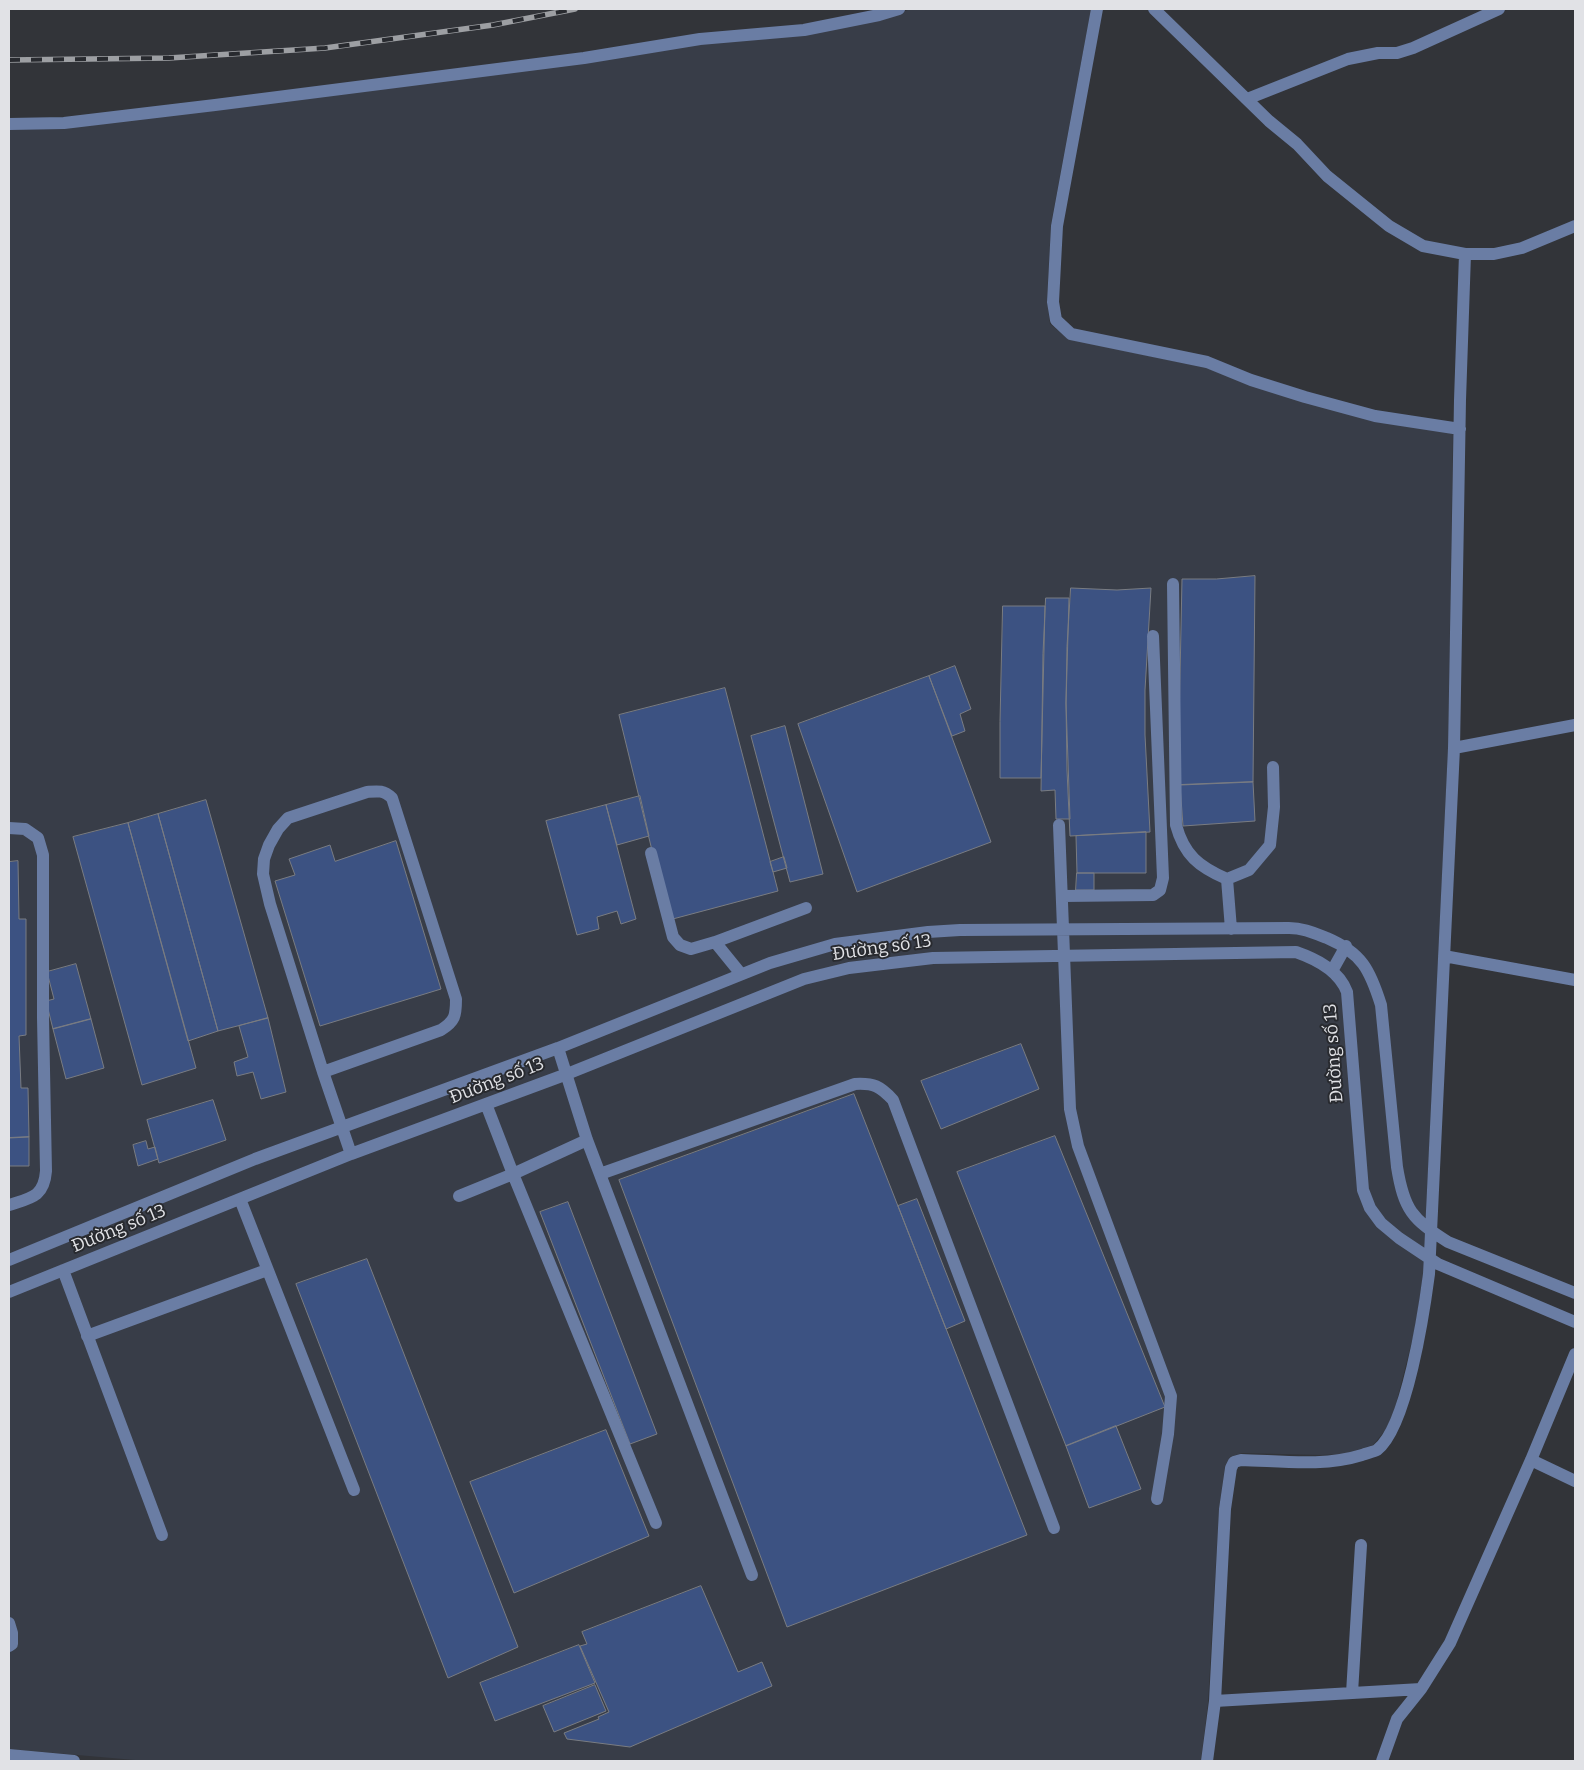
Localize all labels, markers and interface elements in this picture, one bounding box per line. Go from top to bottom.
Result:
street label: Đường số 13 [831,930,933,966]
street label: Đường số 13 [1320,1003,1348,1103]
street label: Đường số 13 [447,1053,547,1109]
street label: Đường số 13 [69,1200,169,1258]

